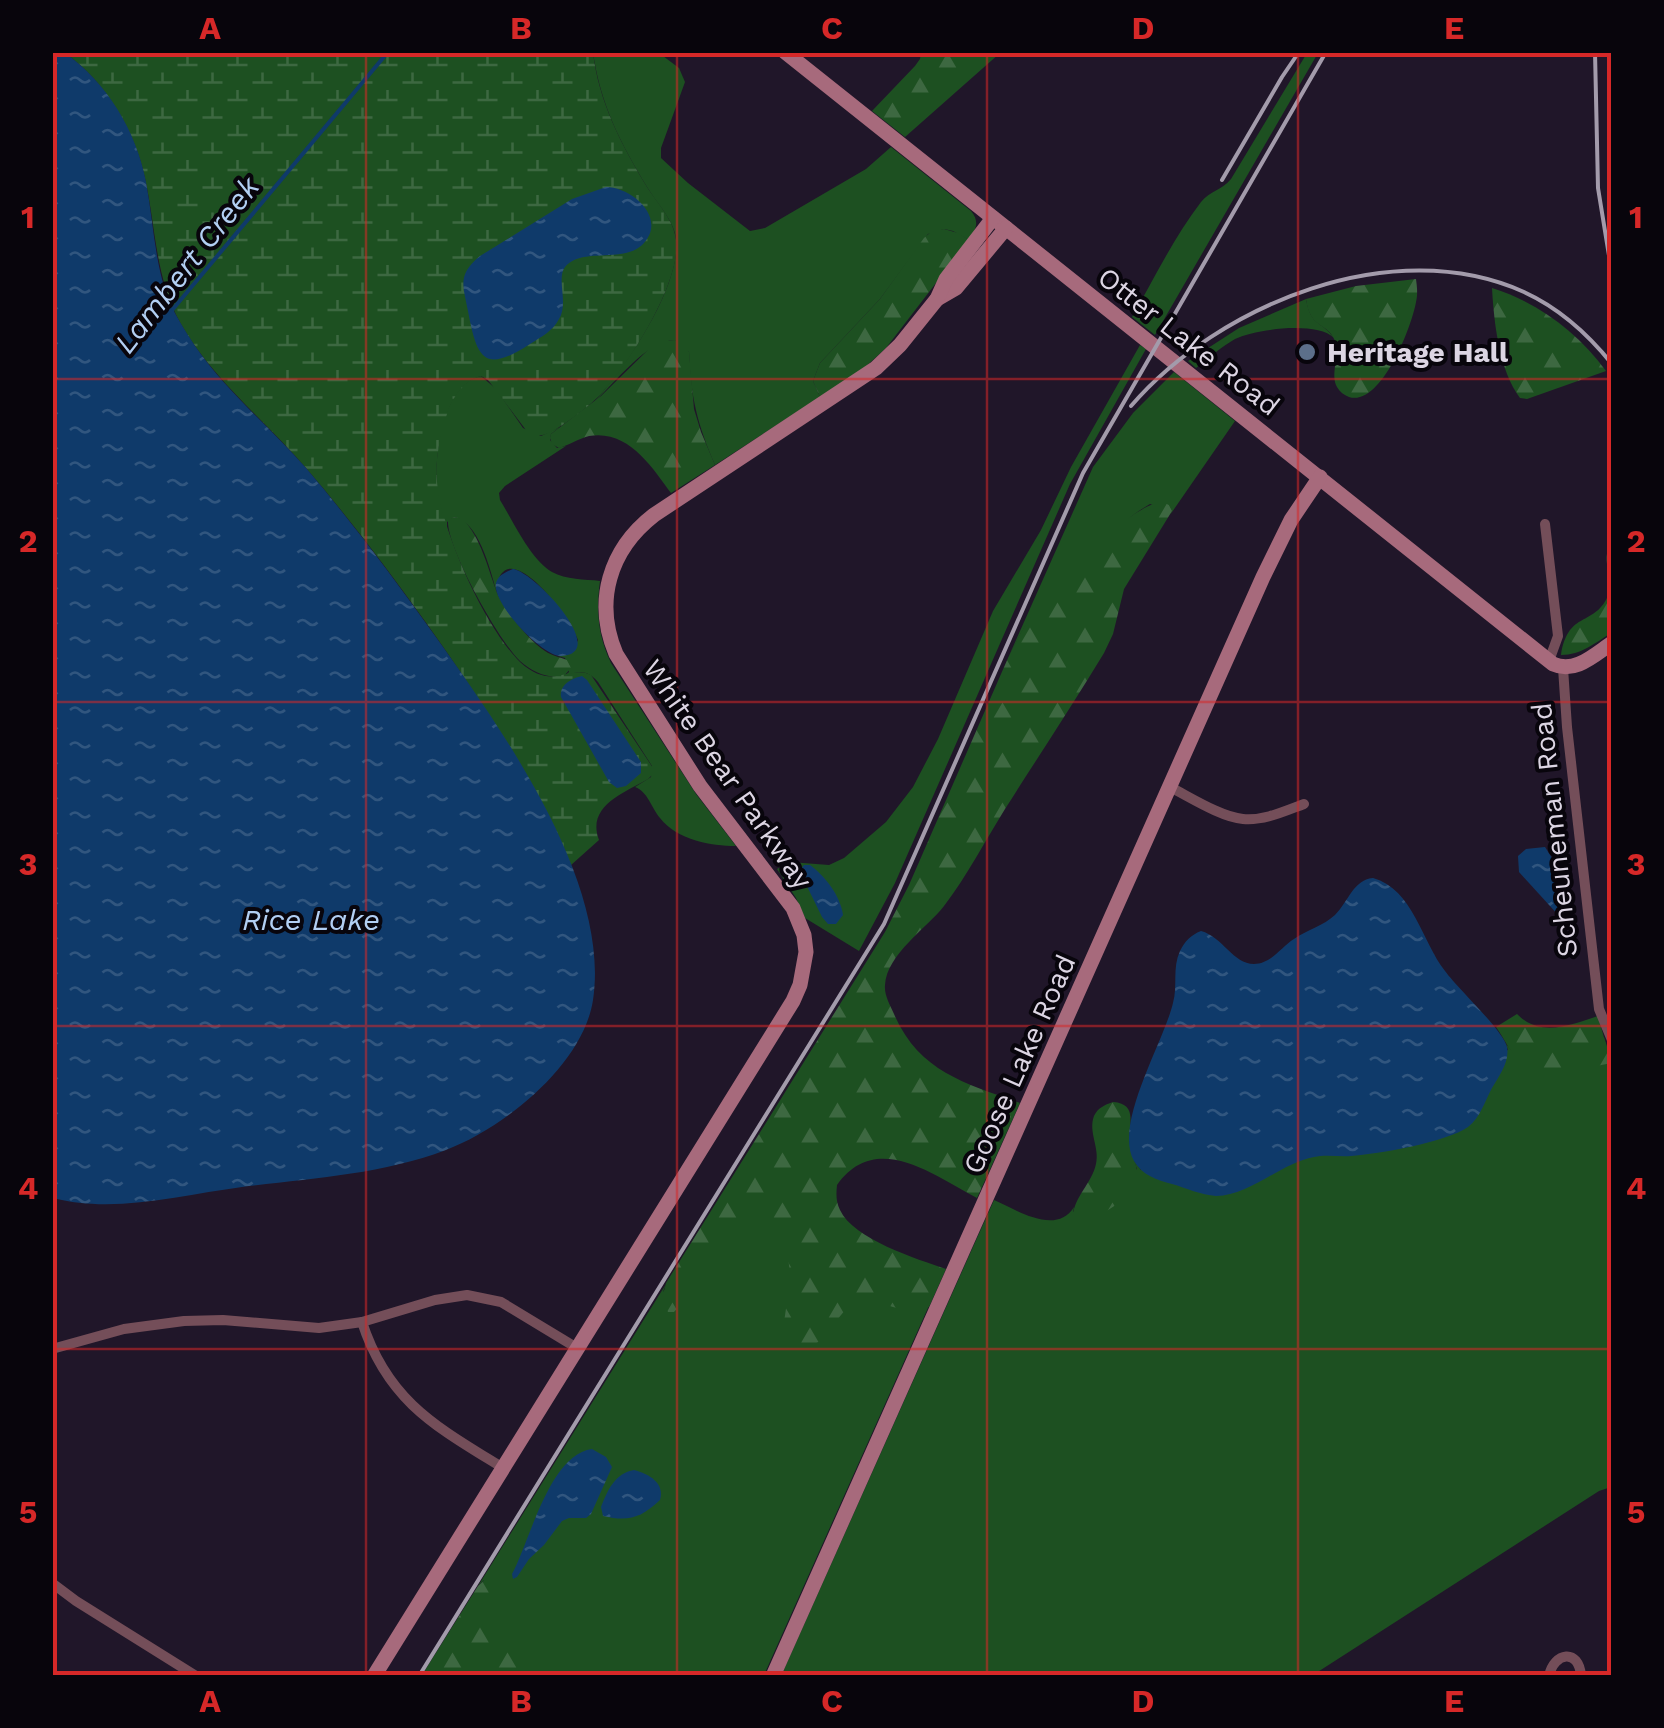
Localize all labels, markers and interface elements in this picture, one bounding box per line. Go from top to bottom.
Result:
text: A [199,9,221,47]
text: B [510,9,532,47]
text: C [821,9,843,47]
text: D [1132,9,1154,47]
text: E [1444,9,1464,47]
water label: Lambert Creek [107,168,267,360]
text: 1 [21,198,35,236]
text: 1 [1629,198,1643,236]
street label: Otter Lake Road [1091,260,1286,422]
place label: Heritage Hall [1327,336,1509,369]
marker: Heritage Hall [1296,341,1318,363]
text: 2 [18,522,38,560]
text: 2 [1626,522,1646,560]
street label: White Bear Parkway [636,653,820,896]
street label: Scheuneman Road [1525,701,1584,959]
text: 3 [19,845,37,883]
text: 3 [1627,845,1645,883]
water label: Rice Lake [242,902,380,937]
street label: Goose Lake Road [956,950,1083,1179]
text: 4 [18,1169,38,1207]
text: 4 [1626,1169,1646,1207]
text: 5 [19,1493,37,1531]
text: 5 [1627,1493,1645,1531]
text: A [199,1682,221,1720]
text: B [510,1682,532,1720]
text: C [821,1682,843,1720]
text: D [1132,1682,1154,1720]
text: E [1444,1682,1464,1720]

